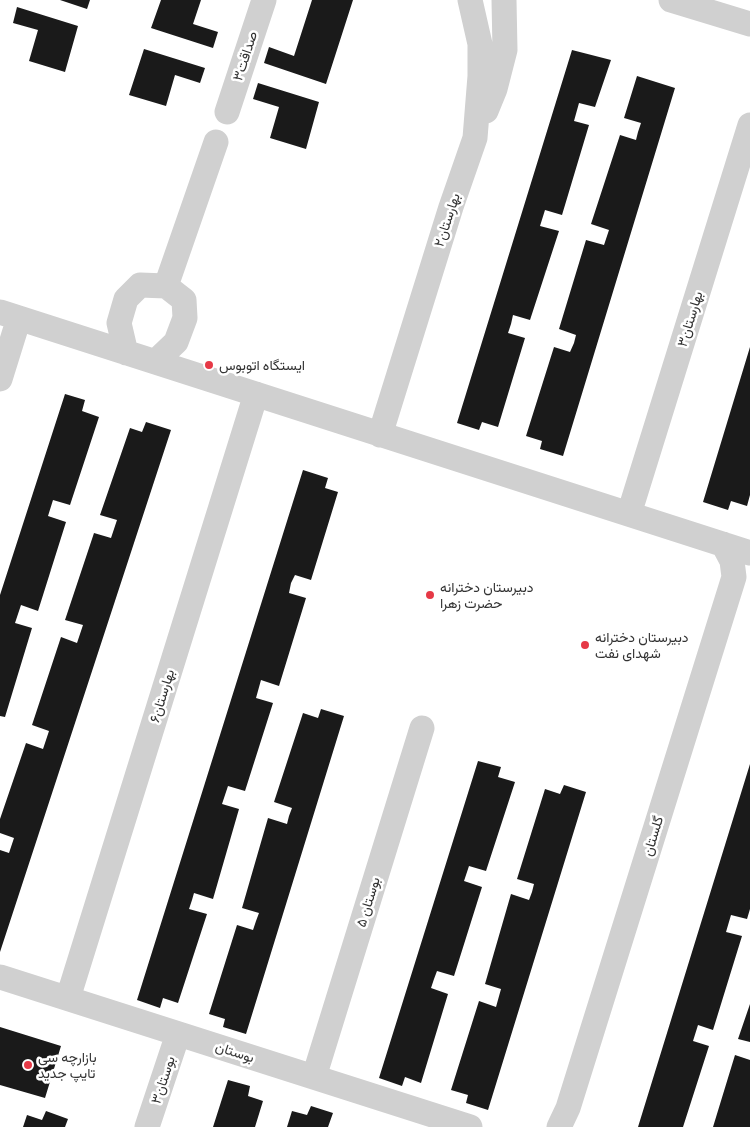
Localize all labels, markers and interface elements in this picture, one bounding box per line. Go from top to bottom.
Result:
street label: صداقت۳ [229,29,261,83]
street label: بهارستان۲ [430,191,464,249]
street label: بهارستان۳ [674,289,706,349]
place label: ایستگاه اتوبوس [219,357,305,373]
marker: ایستگاه اتوبوس [203,359,215,371]
place label: دبیرستان دخترانه حضرت زهرا [440,579,533,612]
marker: دبیرستان دخترانه حضرت زهرا [424,589,436,601]
place label: دبیرستان دخترانه شهدای نفت [595,629,688,662]
marker: دبیرستان دخترانه شهدای نفت [579,639,591,651]
street label: بهارستان۶ [146,667,178,725]
street label: گلستان [639,814,667,858]
street label: بوستان ۵ [352,875,384,929]
street label: بوستان [213,1038,257,1066]
place label: بازارچه سی تایپ جدید [38,1049,97,1082]
street label: بوستان۳ [147,1054,179,1106]
marker: بازارچه سی تایپ جدید [22,1059,34,1071]

